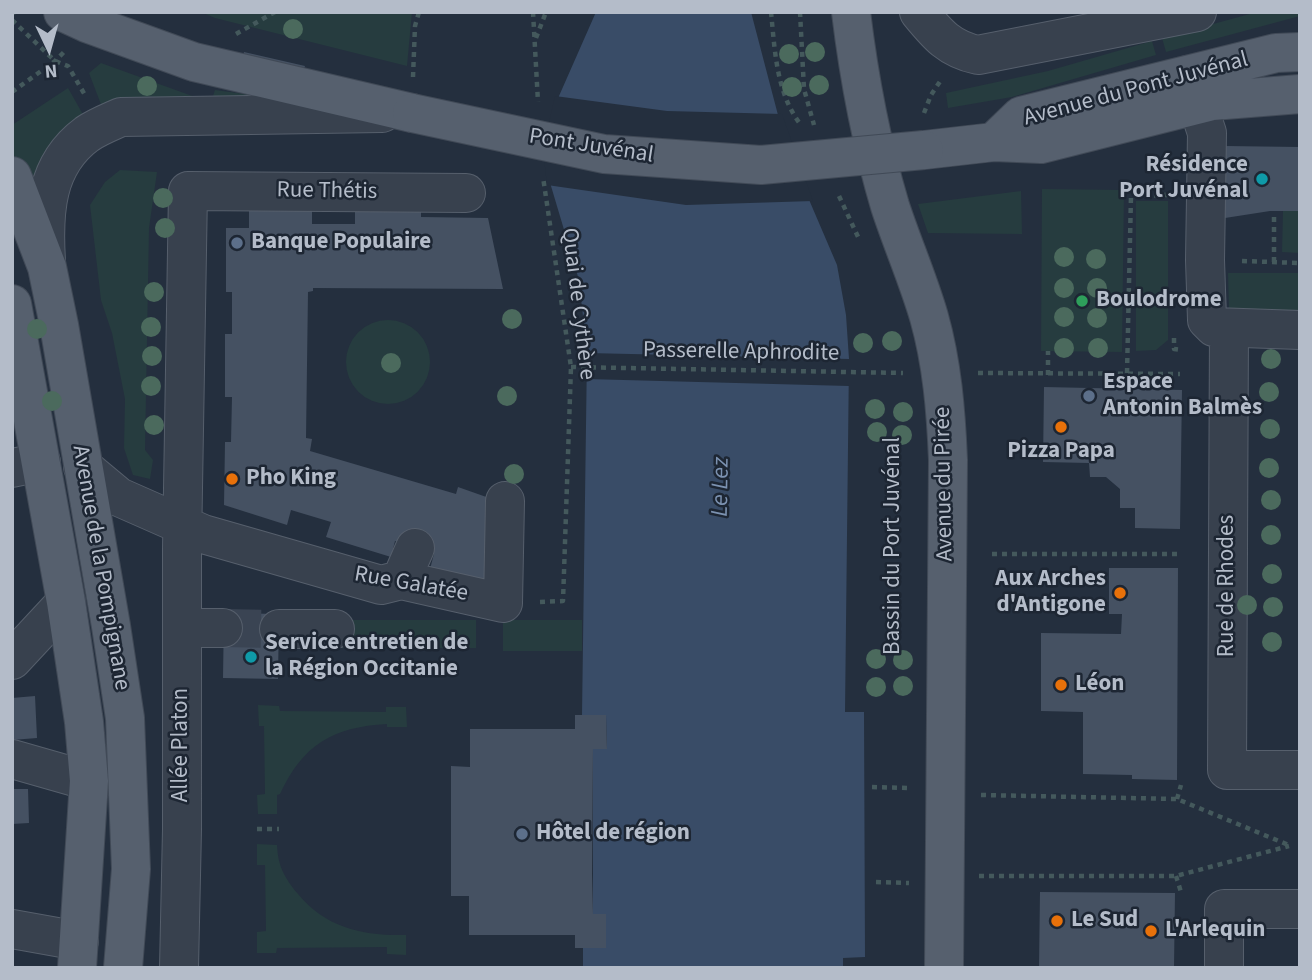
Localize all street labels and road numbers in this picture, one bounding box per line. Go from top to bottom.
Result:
street label: Avenue du Pont Juvénal [1021,47,1251,133]
street label: Pont Juvénal [527,124,655,170]
street label: Rue Thétis [276,177,378,207]
street label: Quai de Cythère [554,226,600,382]
street label: Passerelle Aphrodite [643,337,839,369]
street label: Avenue du Pirée [930,406,960,562]
street label: Bassin du Port Juvénal [880,437,908,655]
street label: Avenue de la Pompignane [65,443,135,693]
street label: Rue de Rhodes [1214,515,1242,657]
street label: Rue Galatée [352,561,470,609]
street label: Allée Platon [168,688,196,802]

